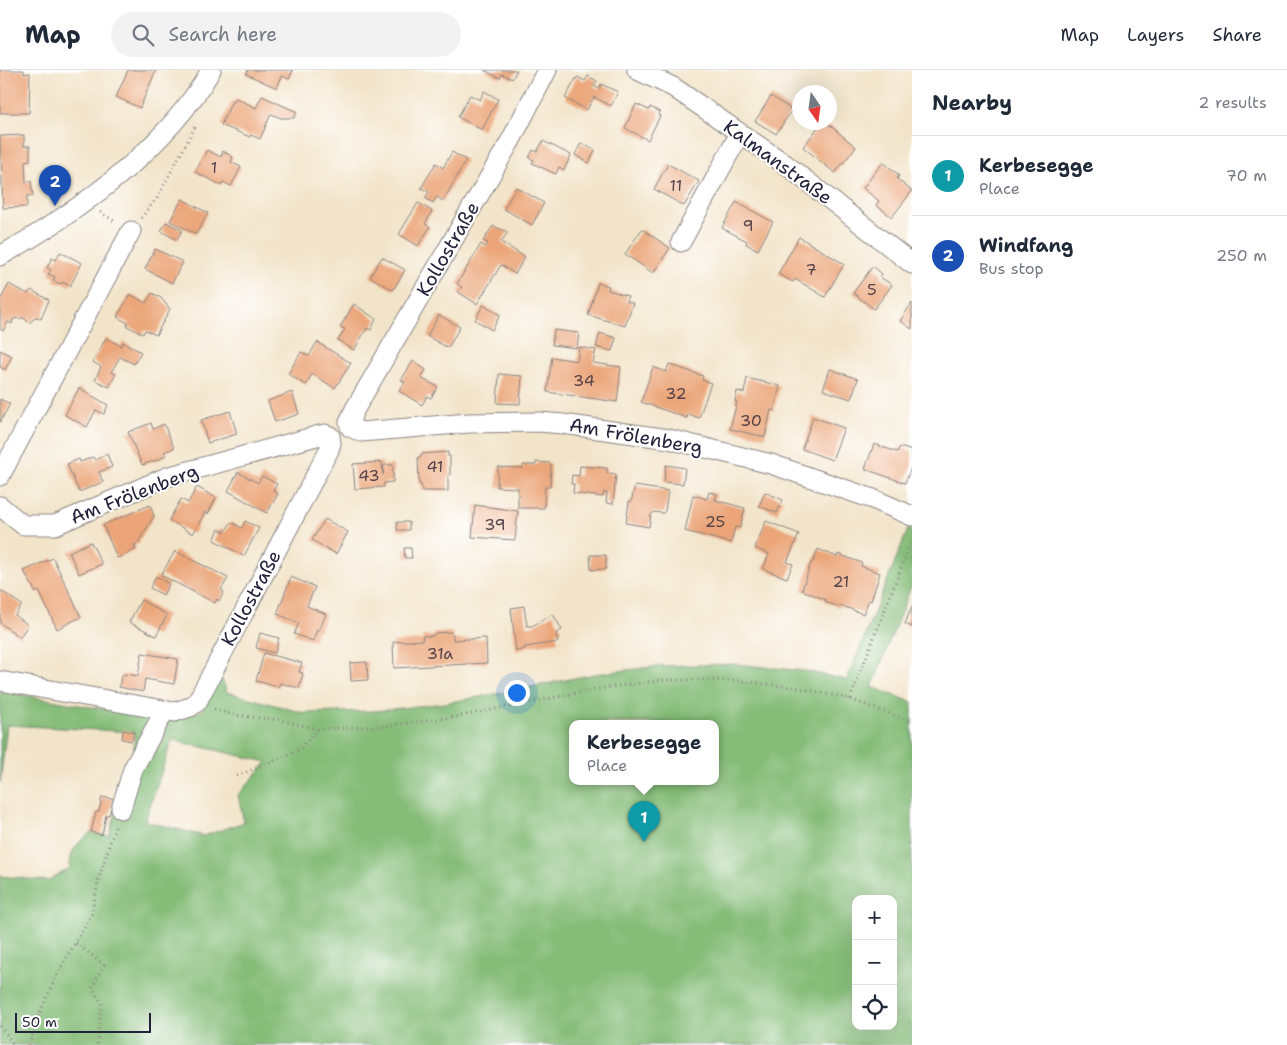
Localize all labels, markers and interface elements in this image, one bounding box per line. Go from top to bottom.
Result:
search box [111,12,461,57]
text: Map [25,19,81,51]
icon: search [129,21,157,49]
text: Search here [169,22,277,47]
text: Map [1061,23,1099,47]
text: Layers [1127,23,1184,47]
text: Share [1212,23,1262,47]
north arrow [792,85,837,130]
text: Nearby [932,89,1012,117]
text: 2 results [1198,92,1267,113]
street label: Kalmanstraße [719,114,837,210]
text: Kerbesegge [979,153,1094,178]
house number: 1 [211,157,217,178]
pin: 2 [39,165,71,206]
text: 1 [944,165,952,186]
text: 70 m [1226,165,1267,186]
house number: 11 [670,175,682,196]
text: Place [979,178,1020,199]
street label: Kollostraße [411,197,485,301]
house number: 9 [742,215,754,236]
text: Windfang [979,233,1073,258]
text: 2 [942,245,954,266]
text: 250 m [1216,245,1267,266]
text: Bus stop [979,258,1044,279]
house number: 7 [805,259,817,280]
house number: 5 [867,279,877,300]
house number: 34 [573,370,595,391]
house number: 32 [665,383,687,404]
house number: 30 [740,410,762,431]
street label: Am Frölenberg [567,412,705,460]
house number: 41 [426,456,444,477]
street label: Am Frölenberg [67,458,201,530]
house number: 43 [358,465,380,486]
house number: 25 [705,511,725,532]
house number: 39 [484,514,506,535]
street label: Kollostraße [215,546,287,650]
house number: 21 [832,571,850,592]
house number: 31a [427,643,453,664]
your location [504,680,530,706]
popup [569,720,719,785]
text: Kerbesegge [587,730,701,755]
text: Place [587,755,627,776]
pin: 1 [628,801,660,842]
map controls [852,895,897,1030]
button: + [852,895,897,940]
button: − [852,940,897,985]
button: locate [852,985,897,1030]
scale bar [15,1010,151,1033]
text: 50 m [22,1013,57,1031]

